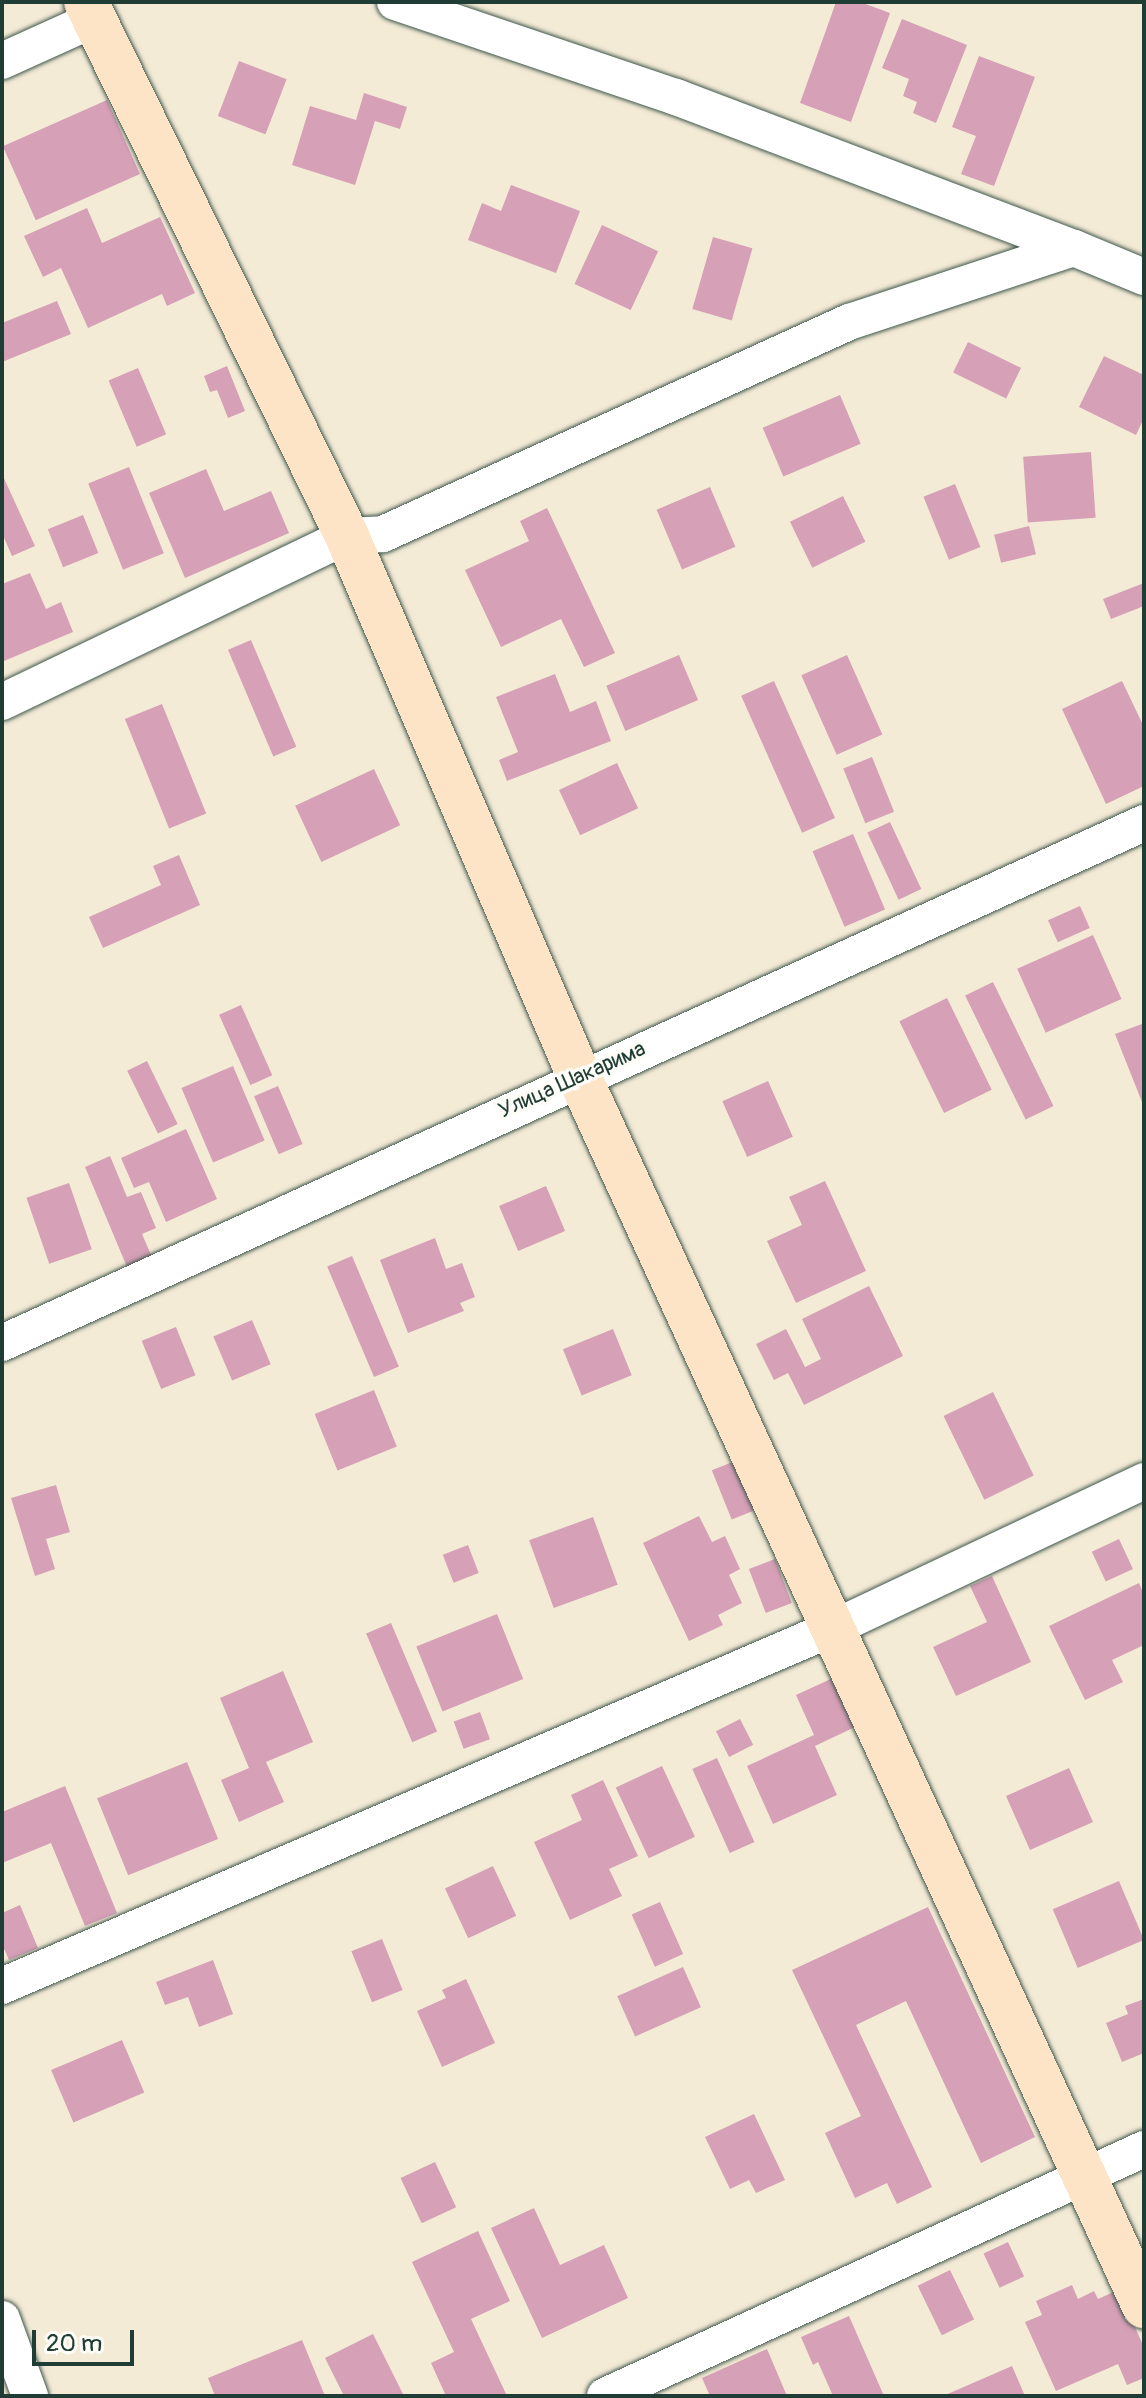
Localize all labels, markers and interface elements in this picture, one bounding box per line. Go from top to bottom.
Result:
street label: Улица Шакарима [494,1036,650,1124]
scale bar [36,2314,138,2364]
text: 20 m [46,2329,102,2358]

